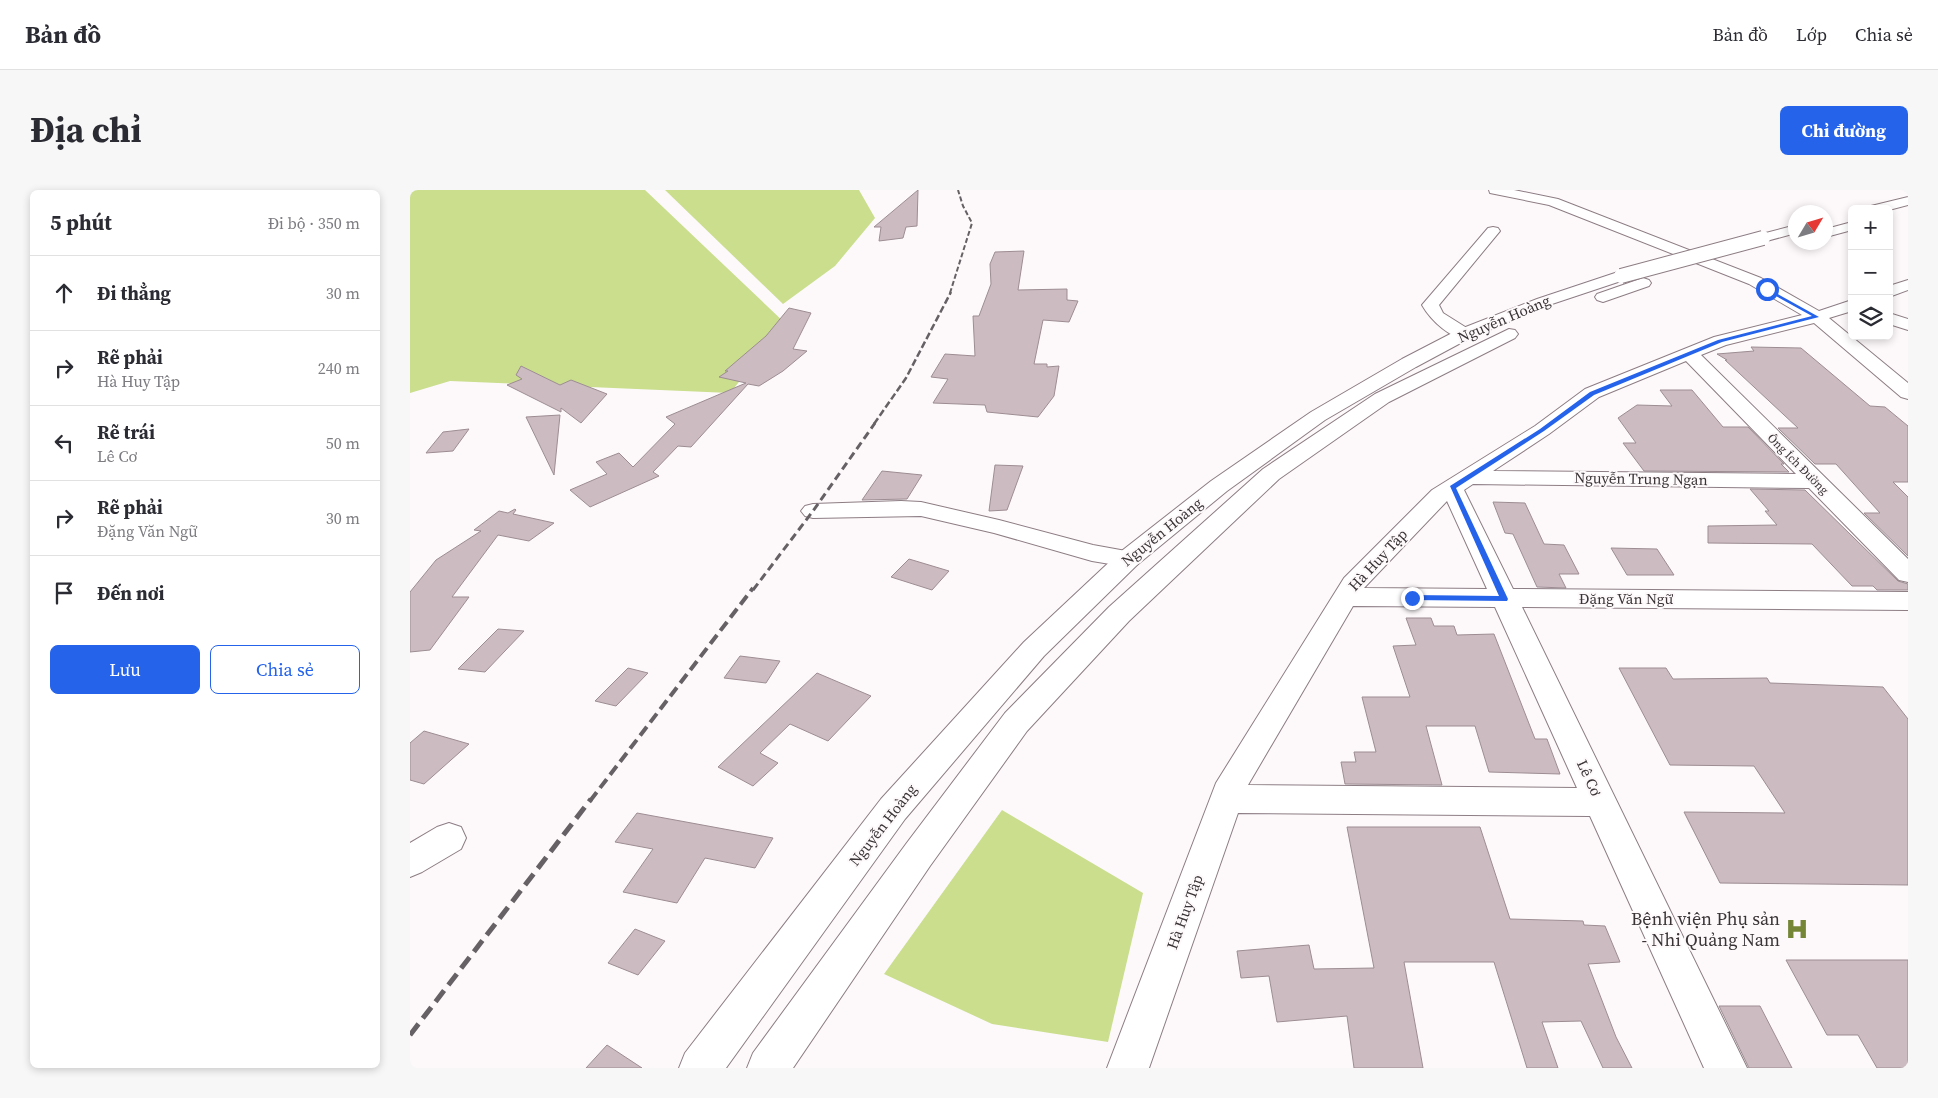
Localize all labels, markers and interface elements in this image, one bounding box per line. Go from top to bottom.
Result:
text: Bản đồ [25,18,101,51]
text: Bản đồ [1712,22,1768,47]
text: Lớp [1796,22,1827,47]
text: Chia sẻ [1855,22,1913,47]
text: Địa chỉ [30,106,142,154]
button: Chỉ đường [1780,106,1908,155]
north arrow [1788,205,1833,250]
map controls [1848,205,1893,340]
button: + [1848,205,1893,250]
text: 5 phút [50,208,112,237]
text: Đi bộ · 350 m [268,212,360,234]
button: − [1848,250,1893,295]
route start [1756,278,1779,301]
icon: ahead [50,279,78,307]
text: Đi thẳng [97,280,171,306]
text: 30 m [326,282,360,304]
street label: Nguyễn Hoàng [1454,289,1554,347]
button: layers [1848,295,1893,340]
text: Rẽ phải [97,344,163,370]
icon: right [50,354,78,382]
text: 240 m [318,357,360,379]
text: Hà Huy Tập [97,370,180,392]
text: Rẽ trái [97,419,155,445]
icon: left [50,429,78,457]
street label: Ông Ích Đường [1764,430,1832,498]
text: 50 m [326,432,360,454]
text: Lê Cơ [97,445,137,467]
street label: Nguyễn Trung Ngạn [1574,467,1708,490]
street label: Nguyễn Hoàng [1117,492,1207,571]
text: Rẽ phải [97,494,163,520]
icon: right [50,504,78,532]
text: 30 m [326,507,360,529]
text: Đặng Văn Ngữ [97,520,198,542]
street label: Hà Huy Tập [1343,524,1412,595]
icon: arrive [50,579,78,607]
text: Đến nơi [97,580,165,606]
route end [1401,587,1424,610]
street label: Đặng Văn Ngữ [1579,588,1673,609]
button: Lưu [50,645,200,694]
button: Chia sẻ [210,645,360,694]
street label: Lê Cơ [1572,756,1607,799]
street label: Nguyễn Hoàng [844,779,921,870]
street label: Hà Huy Tập [1161,871,1208,952]
place label: Bệnh viện Phụ sản - Nhi Quảng Nam [1631,906,1780,952]
hospital icon: Bệnh viện Phụ sản - Nhi Quảng Nam [1784,916,1810,942]

